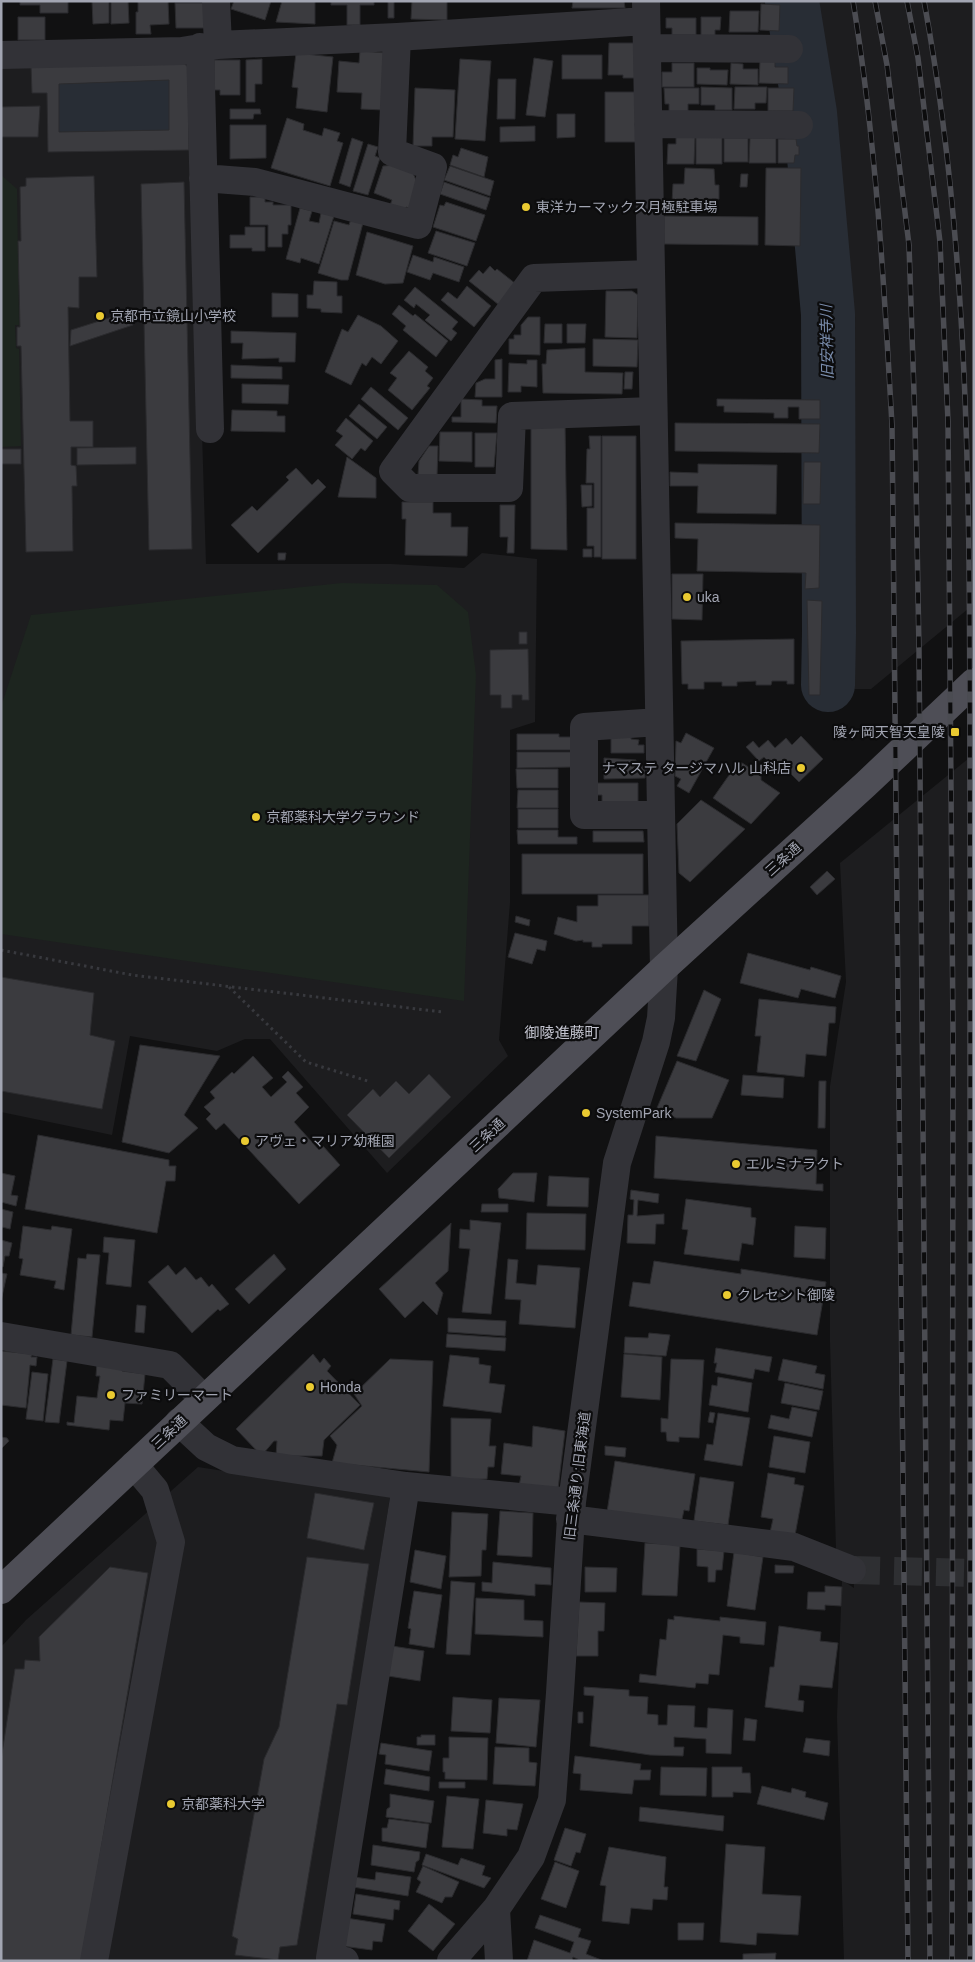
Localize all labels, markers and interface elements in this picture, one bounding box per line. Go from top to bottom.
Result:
place label: 東洋カーマックス月極駐車場 [536,199,718,215]
marker: 東洋カーマックス月極駐車場 [520,201,532,213]
water label: 旧安祥寺川 [817,302,836,380]
place label: 京都市立鏡山小学校 [110,308,236,324]
marker: 京都市立鏡山小学校 [94,310,106,322]
place label: uka [697,589,720,605]
marker: uka [681,591,693,603]
place label: 陵ヶ岡天智天皇陵 [833,724,945,740]
marker: 陵ヶ岡天智天皇陵 [949,726,961,738]
place label: ナマステ タージマハル 山科店 [602,760,791,776]
marker: ナマステ タージマハル 山科店 [795,762,807,774]
place label: 京都薬科大学グラウンド [266,809,420,825]
marker: 京都薬科大学グラウンド [250,811,262,823]
street label: 三条通 [762,839,804,879]
district label: 御陵進藤町 [524,1024,600,1041]
place label: SystemPark [596,1105,672,1121]
marker: SystemPark [580,1107,592,1119]
street label: 三条通 [466,1115,508,1155]
place label: アヴェ・マリア幼稚園 [255,1133,395,1149]
marker: アヴェ・マリア幼稚園 [239,1135,251,1147]
place label: エルミナラクト [746,1156,844,1172]
marker: エルミナラクト [730,1158,742,1170]
place label: クレセント御陵 [737,1287,835,1303]
marker: クレセント御陵 [721,1289,733,1301]
place label: Honda [320,1379,361,1395]
marker: Honda [304,1381,316,1393]
place label: ファミリーマート [121,1387,233,1403]
marker: ファミリーマート [105,1389,117,1401]
street label: 旧三条通り;旧東海道 [561,1411,593,1541]
street label: 三条通 [148,1412,190,1452]
place label: 京都薬科大学 [181,1796,265,1812]
marker: 京都薬科大学 [165,1798,177,1810]

